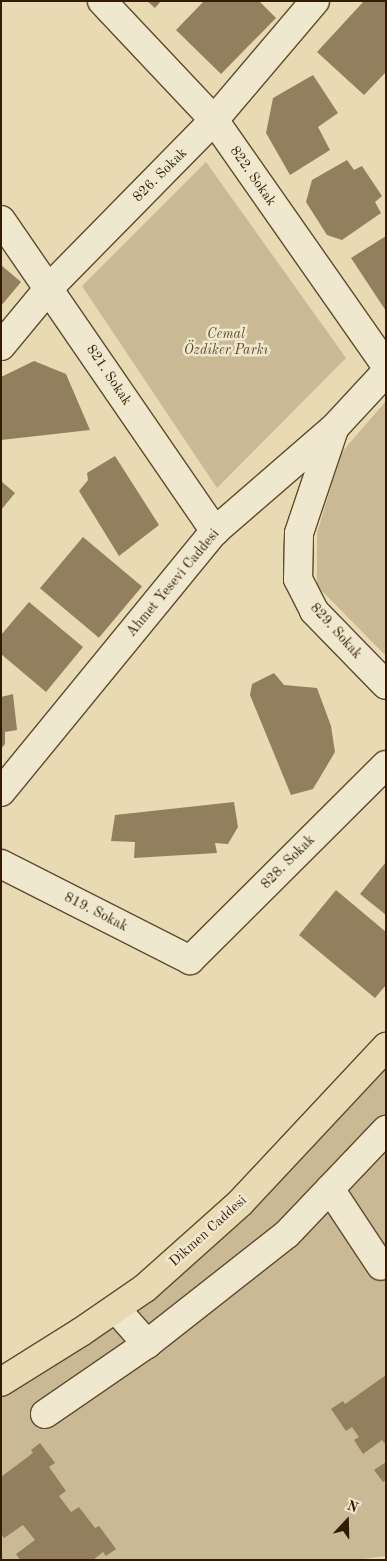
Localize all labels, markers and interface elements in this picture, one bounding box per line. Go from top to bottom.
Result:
street label: 822. Sokak [226,143,280,209]
street label: 826. Sokak [130,145,190,205]
park label: Cemal Özdiker Parkı [184,326,268,358]
street label: 821. Sokak [83,342,135,408]
street label: Ahmet Yesevi Caddesi [123,526,223,640]
street label: 829. Sokak [307,600,365,662]
street label: 828. Sokak [258,832,318,892]
street label: 819. Sokak [61,889,131,935]
street label: Dikmen Caddesi [166,1192,250,1270]
north arrow [322,1496,372,1546]
text: N [345,1499,360,1515]

